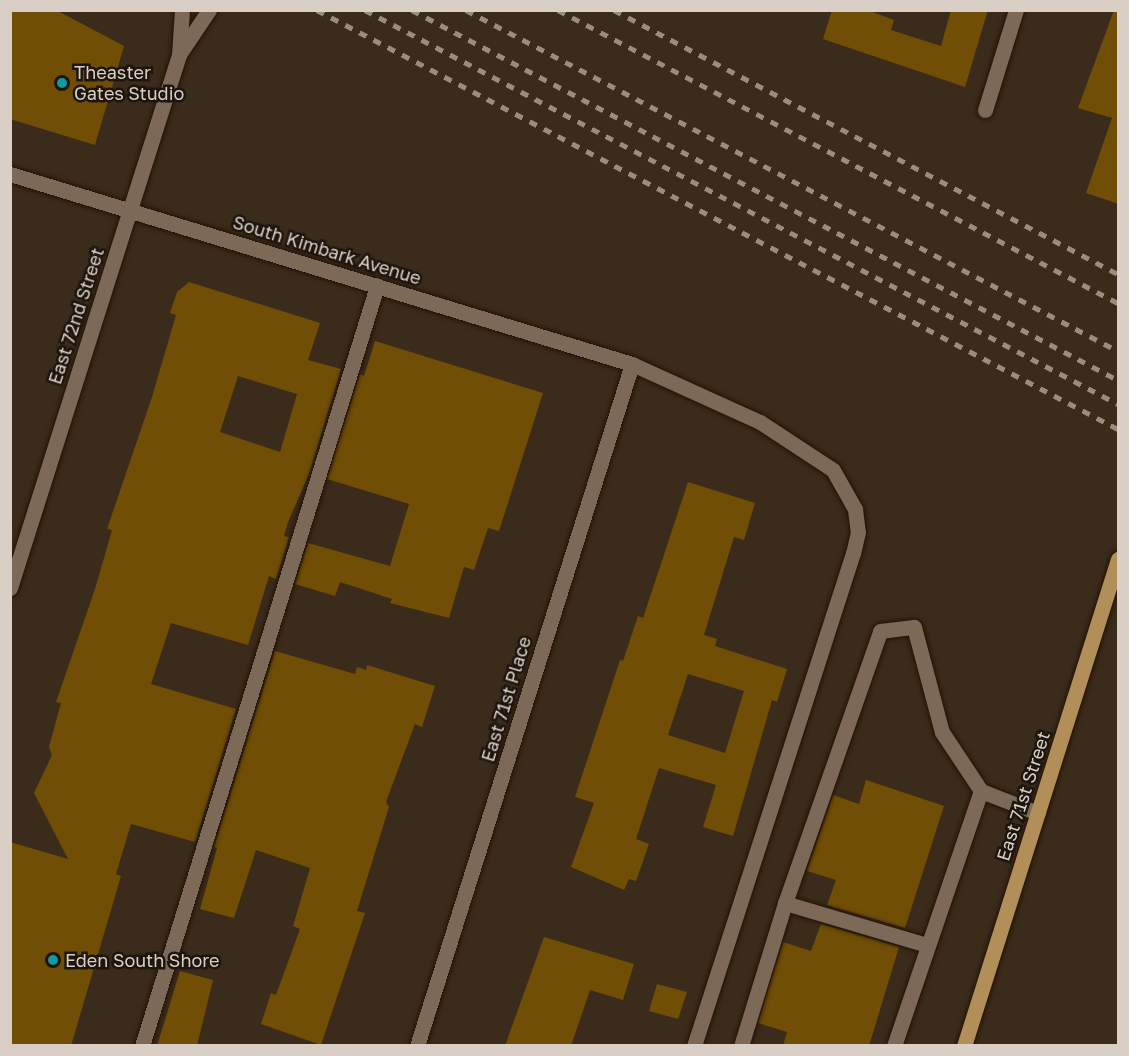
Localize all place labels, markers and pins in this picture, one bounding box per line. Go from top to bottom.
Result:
place label: Theaster Gates Studio [74,62,184,104]
marker: Theaster Gates Studio [55,76,69,90]
place label: Eden South Shore [65,949,220,971]
marker: Eden South Shore [46,953,60,967]

